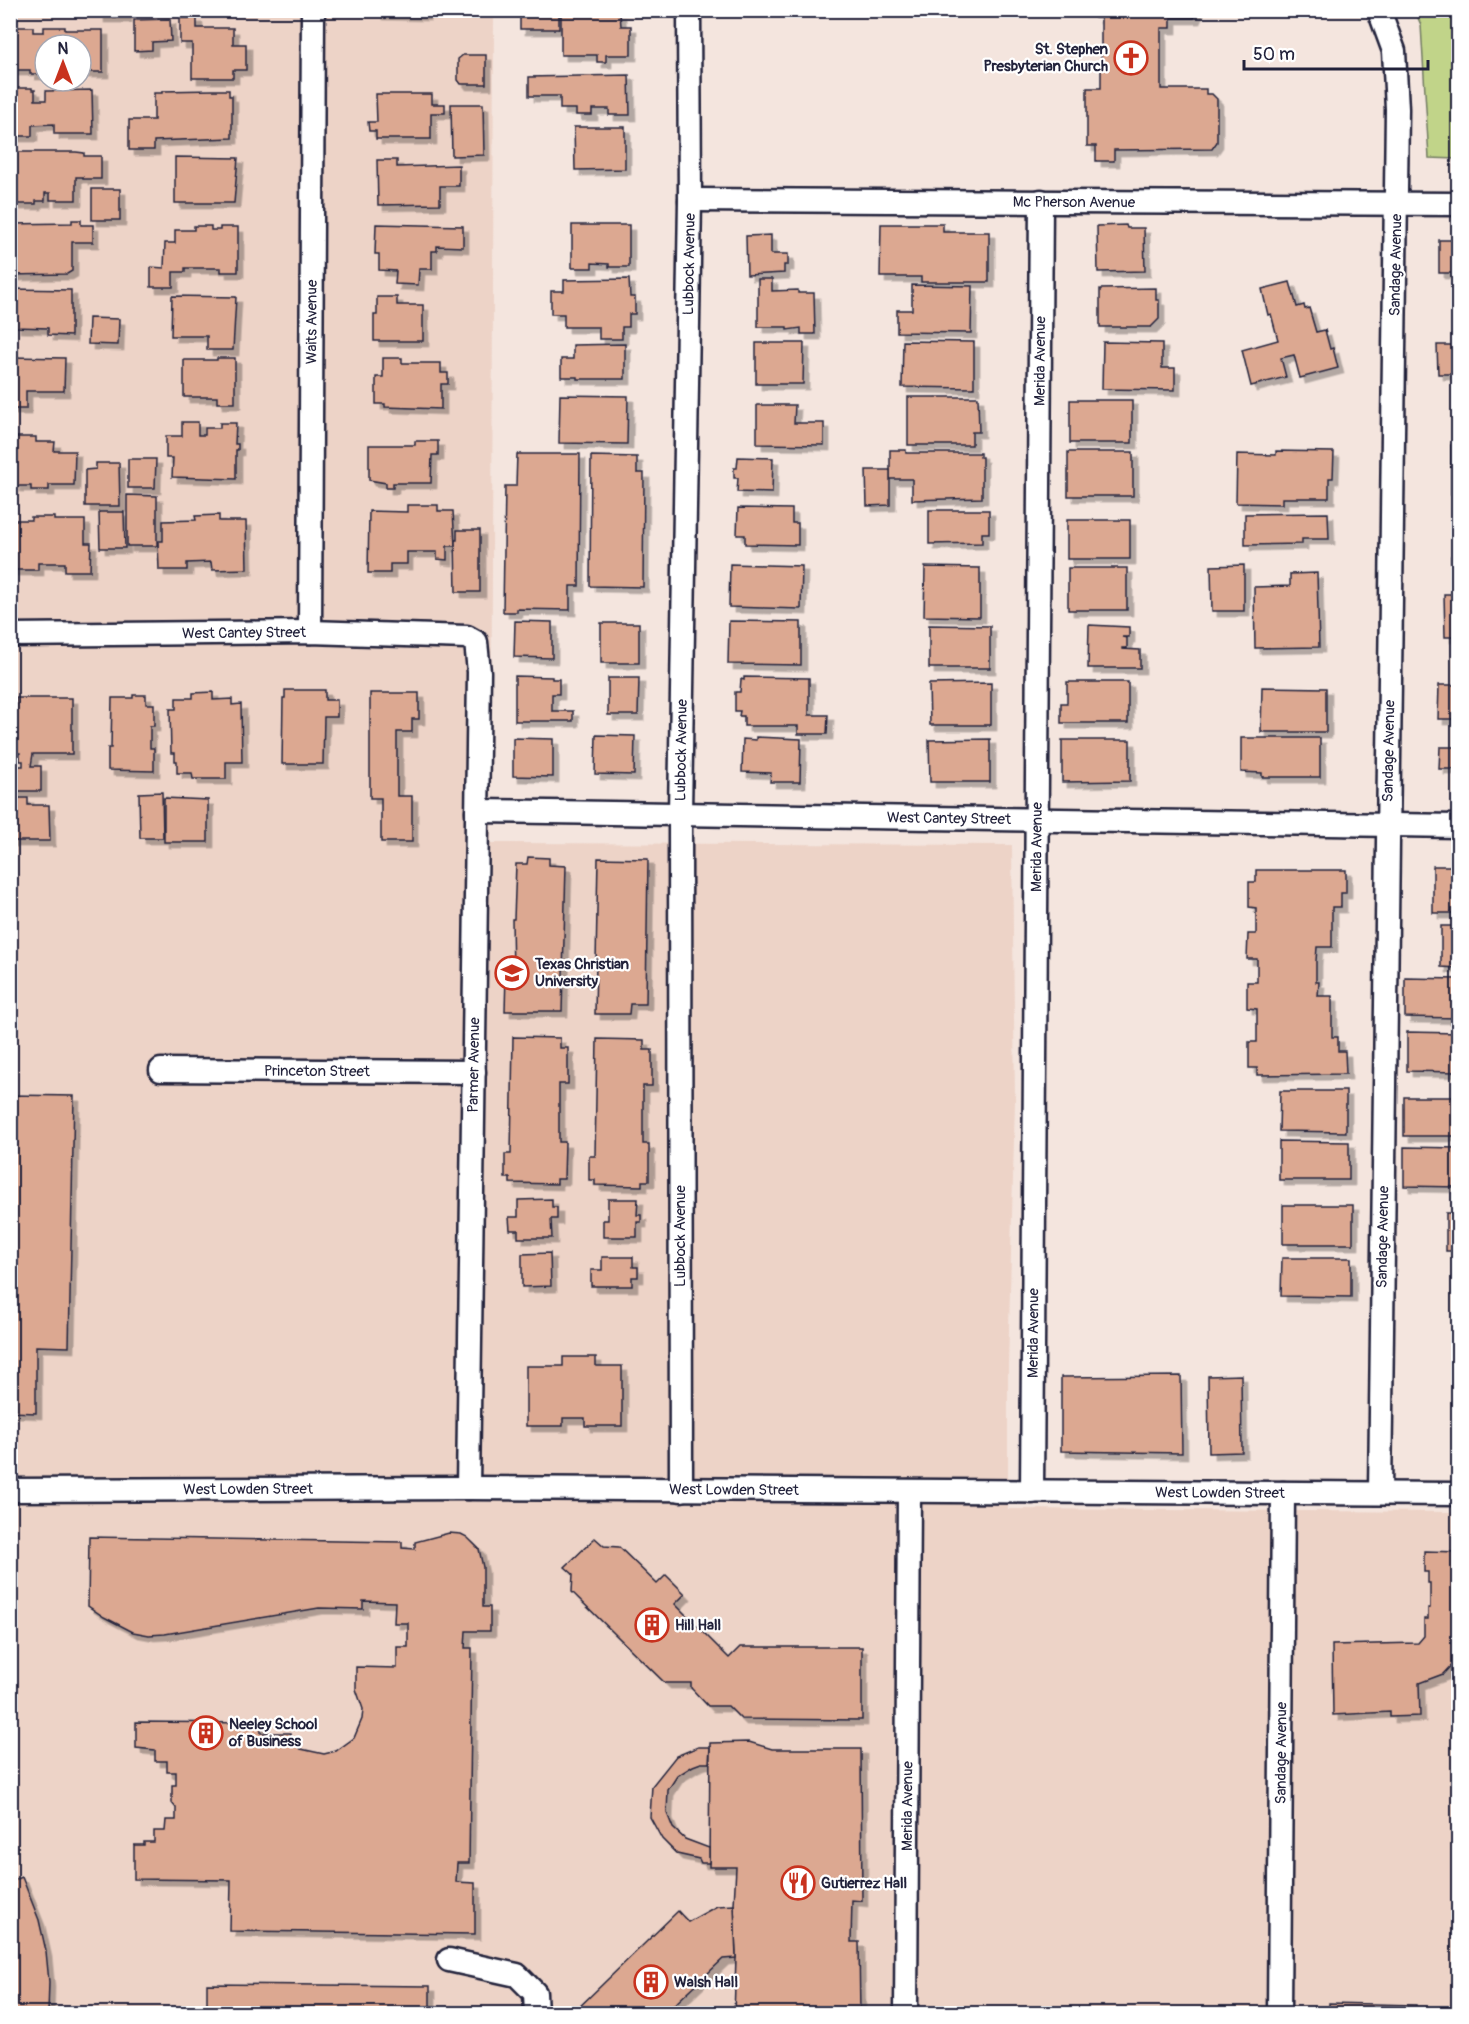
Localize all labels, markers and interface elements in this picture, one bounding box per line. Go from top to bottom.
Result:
north arrow [33,33,93,93]
scale bar [1244,33,1428,71]
text: N [58,39,69,59]
place label: St. Stephen Presbyterian Church [984,40,1109,76]
church icon: St. Stephen Presbyterian Church [1113,40,1149,76]
text: 50 m [1253,43,1295,66]
street label: Mc Pherson Avenue [1013,192,1136,212]
street label: Lubbock Avenue [679,212,699,315]
street label: Sandage Avenue [1386,213,1406,316]
street label: Waits Avenue [302,279,321,364]
street label: Merida Avenue [1030,315,1050,406]
street label: West Cantey Street [182,623,307,643]
street label: Lubbock Avenue [671,698,691,801]
street label: Sandage Avenue [1379,699,1399,802]
street label: Merida Avenue [1027,801,1046,892]
street label: West Cantey Street [887,808,1012,829]
school or university icon: Texas Christian University [494,955,530,991]
place label: Texas Christian University [534,955,630,991]
street label: Parmer Avenue [464,1017,484,1113]
street label: Princeton Street [264,1061,371,1081]
street label: Lubbock Avenue [671,1184,690,1287]
street label: Sandage Avenue [1373,1185,1393,1288]
street label: Merida Avenue [1023,1287,1043,1378]
street label: West Lowden Street [183,1479,314,1499]
street label: West Lowden Street [669,1480,800,1500]
street label: West Lowden Street [1155,1483,1286,1502]
building icon: Hill Hall [634,1607,670,1643]
place label: Hill Hall [675,1616,721,1635]
street label: Sandage Avenue [1271,1701,1291,1804]
building icon: Neeley School of Business [188,1715,224,1751]
place label: Neeley School of Business [228,1715,318,1751]
street label: Merida Avenue [897,1760,917,1851]
restaurant icon: Gutierrez Hall [780,1865,816,1901]
place label: Gutierrez Hall [821,1874,907,1893]
building icon: Walsh Hall [633,1964,669,2000]
place label: Walsh Hall [674,1973,738,1992]

